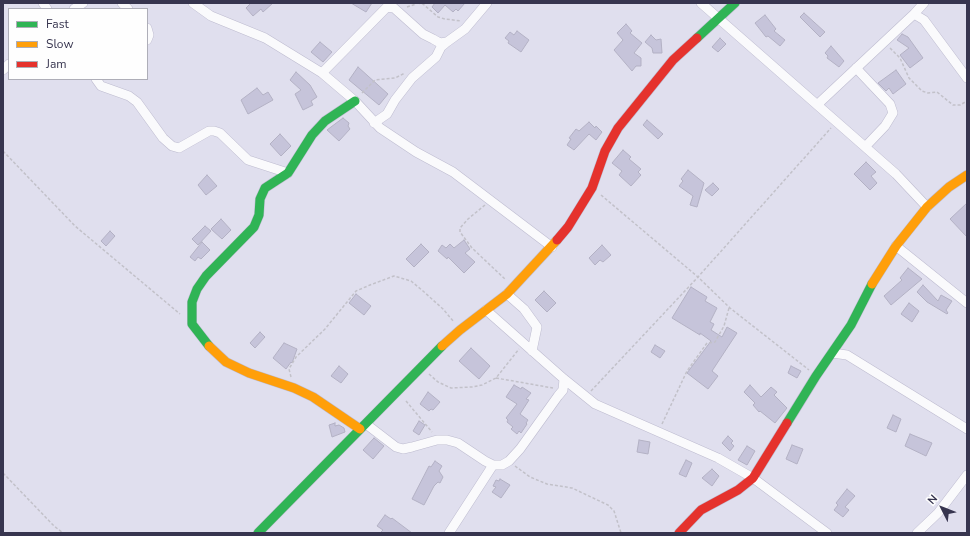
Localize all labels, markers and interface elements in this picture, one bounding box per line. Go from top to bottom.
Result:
legend [8,8,148,80]
text: Fast [46,16,69,32]
text: Slow [46,36,74,52]
text: Jam [46,56,67,72]
north arrow [922,488,962,528]
text: N [924,492,941,508]

